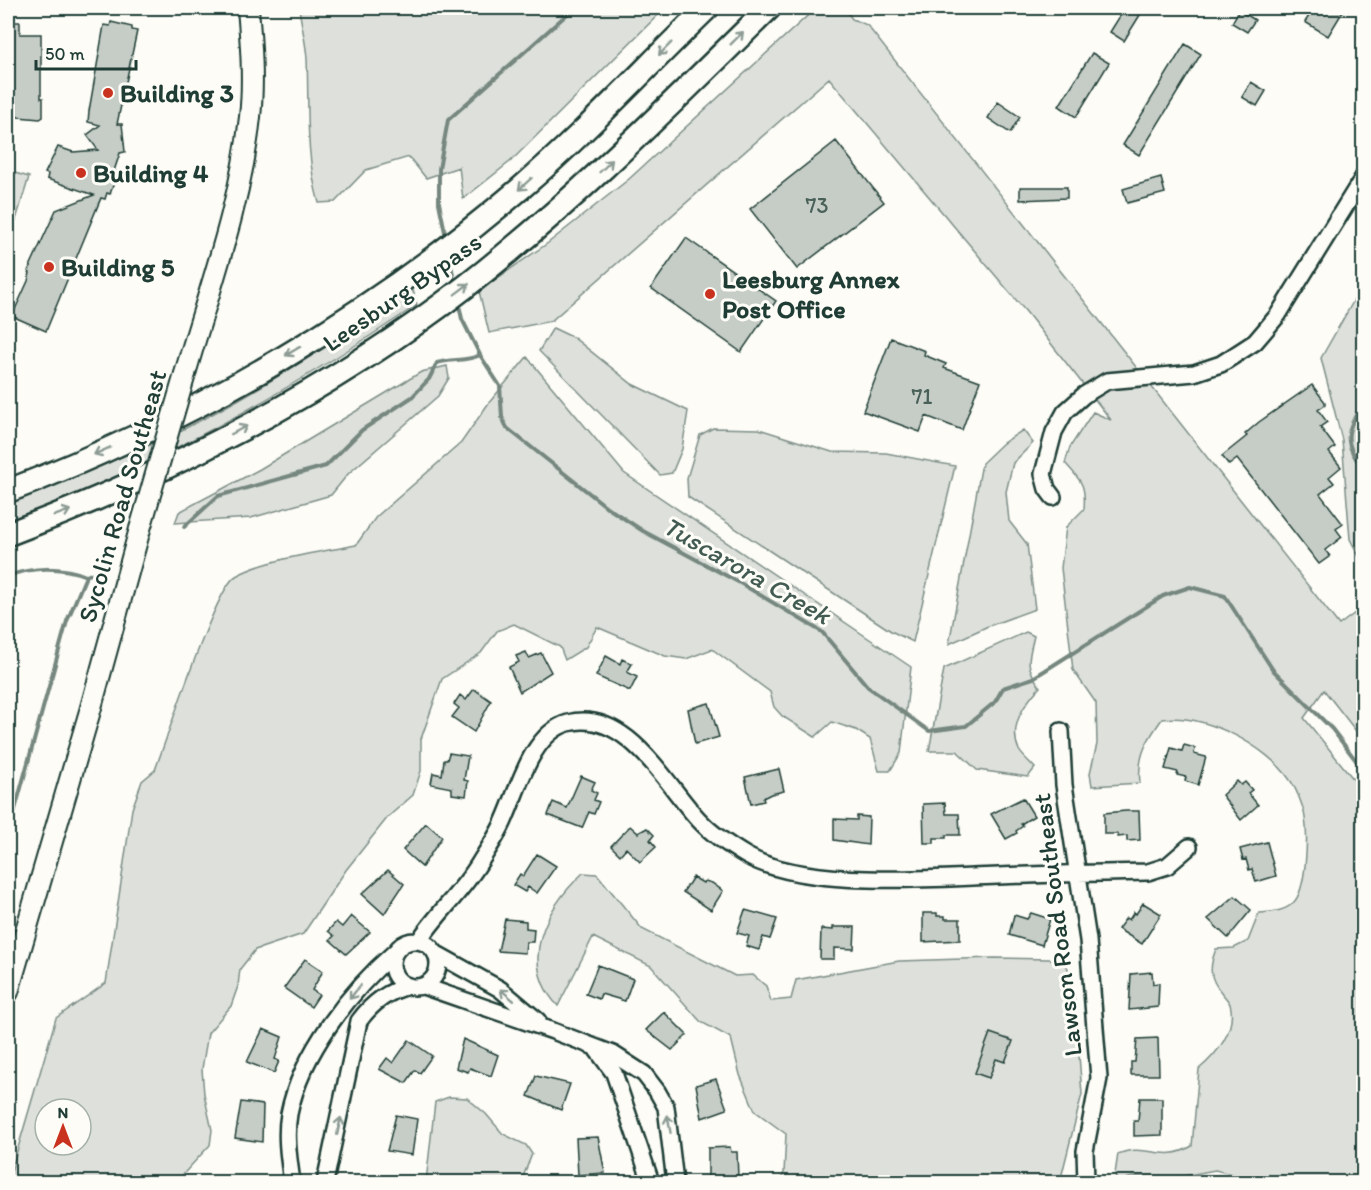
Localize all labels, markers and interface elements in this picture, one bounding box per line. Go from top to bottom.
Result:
one-way arrow [730,31,745,46]
scale bar [36,33,136,71]
one-way arrow [657,41,672,56]
text: 50 m [45,43,85,65]
place label: Building 3 [120,77,234,109]
marker: Building 3 [101,86,115,100]
place label: Building 4 [93,157,209,189]
one-way arrow [598,159,613,173]
marker: Building 4 [74,166,88,180]
one-way arrow [518,177,533,191]
house number: 73 [806,192,828,219]
street label: Leesburg Bypass [316,225,488,359]
place label: Building 5 [61,251,175,283]
marker: Building 5 [42,260,56,274]
place label: Leesburg Annex Post Office [722,263,901,325]
one-way arrow [454,282,470,295]
marker: Leesburg Annex Post Office [703,287,717,301]
one-way arrow [285,346,302,358]
street label: Sycolin Road Southeast [71,366,173,626]
house number: 71 [911,383,933,410]
one-way arrow [229,424,247,435]
one-way arrow [93,446,111,458]
one-way arrow [52,506,71,517]
water label: Tuscarora Creek [657,509,839,632]
street label: Lawson Road Southeast [1025,791,1089,1058]
one-way arrow [348,984,361,1000]
one-way arrow [499,989,515,1002]
north arrow [33,1097,93,1157]
text: N [58,1103,68,1122]
one-way arrow [663,1115,674,1135]
one-way arrow [333,1116,345,1135]

